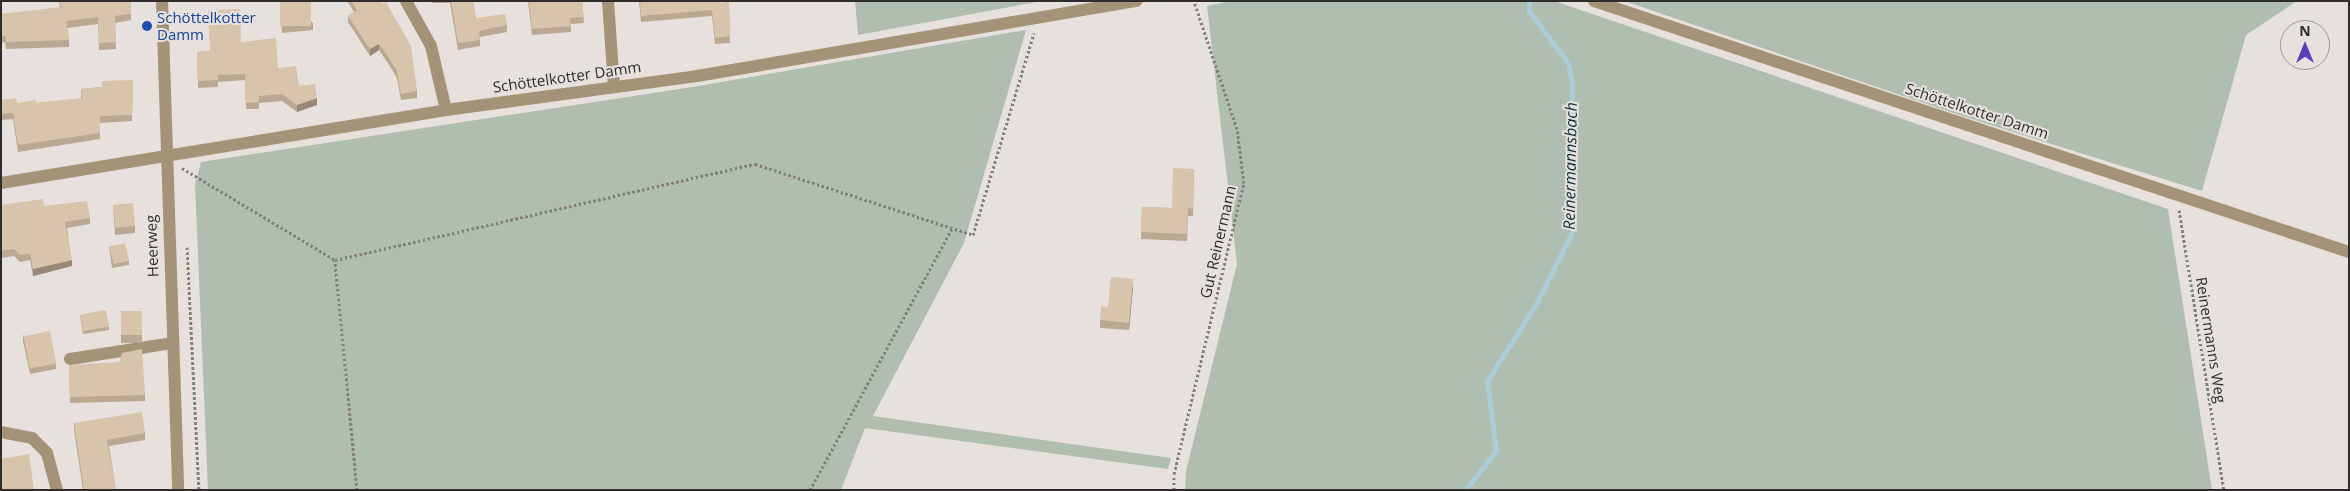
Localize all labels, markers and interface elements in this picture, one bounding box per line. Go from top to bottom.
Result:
place label: Schöttelkotter Damm [157,8,256,43]
marker: Schöttelkotter Damm [141,20,153,32]
north arrow [2280,20,2330,70]
text: N [2299,21,2311,40]
street label: Schöttelkotter Damm [492,58,642,96]
street label: Schöttelkotter Damm [1903,79,2051,143]
water label: Reinermannsbach [1559,102,1581,230]
street label: Gut Reinermann [1196,184,1240,300]
street label: Heerweg [142,215,162,277]
street label: Reinermanns Weg [2192,276,2230,404]

